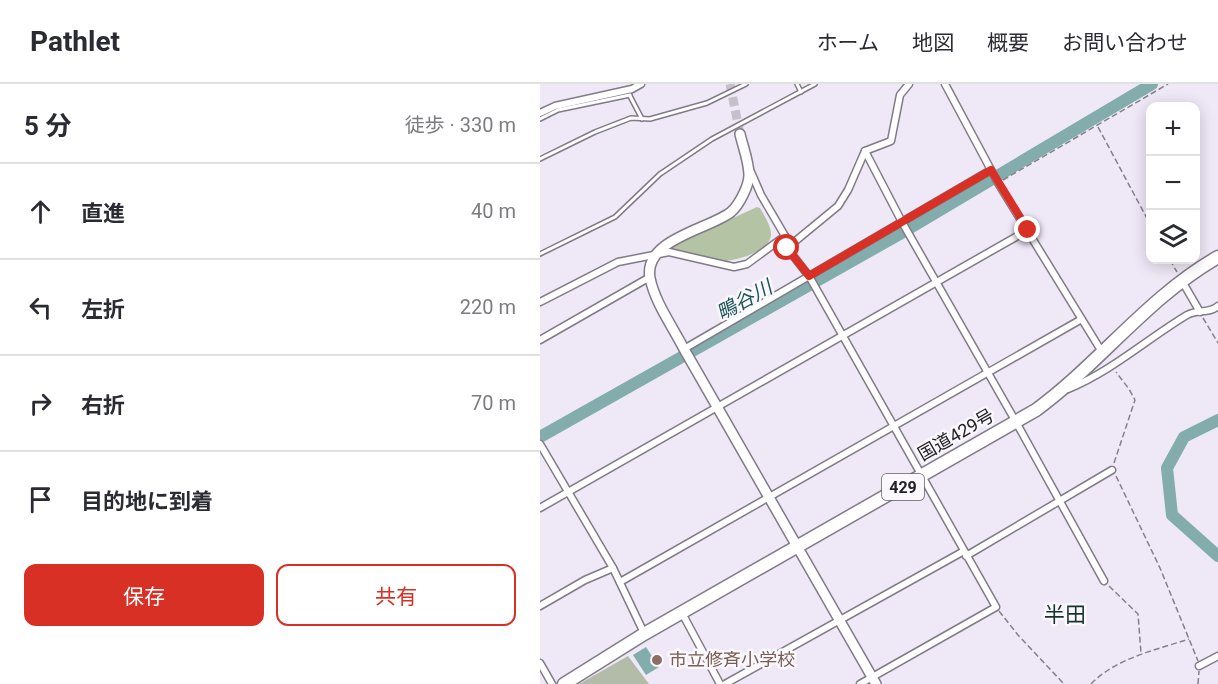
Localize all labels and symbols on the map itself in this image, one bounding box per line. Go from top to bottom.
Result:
route end [1014,216,1040,242]
route start [773,234,799,260]
water label: 鴫谷川 [712,274,778,325]
street label: 国道429号 [914,404,998,465]
road number: 429 [882,474,924,500]
district label: 半田 [1044,603,1086,627]
place label: 市立修斉小学校 [669,649,795,670]
marker: 市立修斉小学校 [650,653,664,667]

